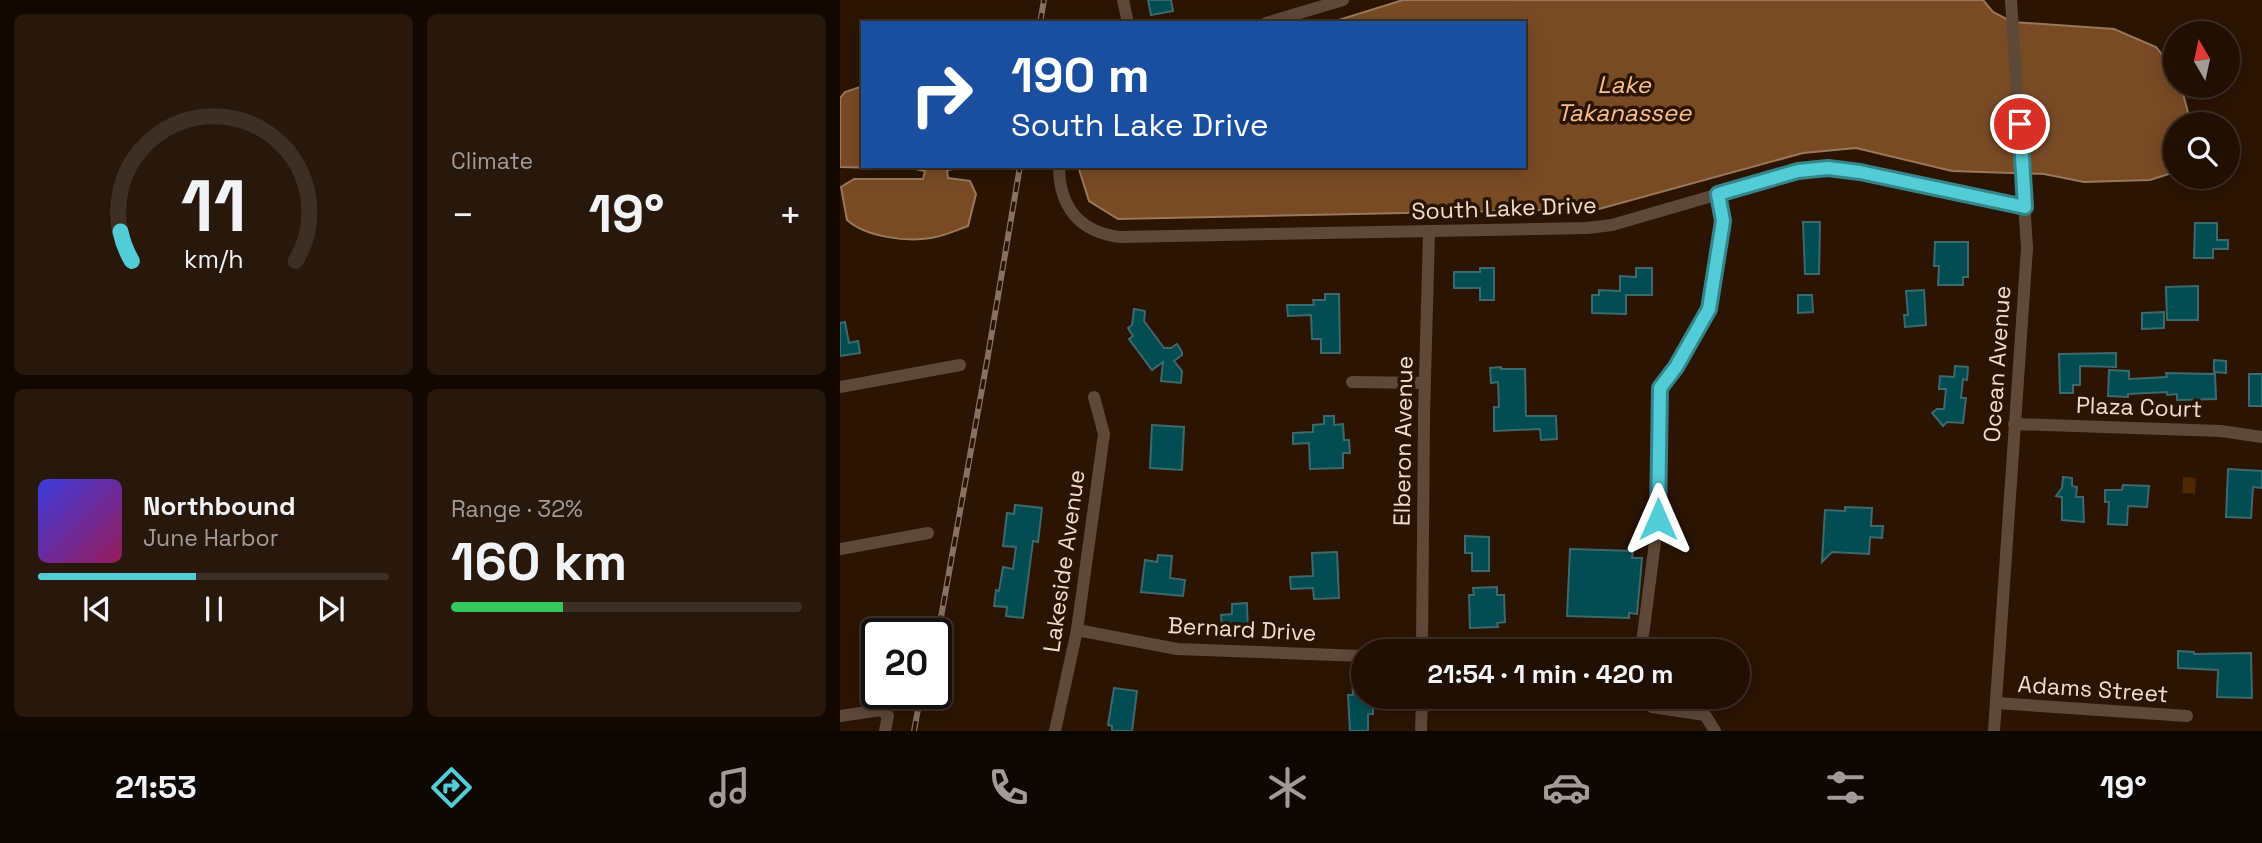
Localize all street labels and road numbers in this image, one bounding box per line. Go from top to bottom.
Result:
street label: South Lake Drive [1411,190,1597,226]
street label: Ocean Avenue [1977,285,2017,443]
street label: Elberon Avenue [1387,356,1419,526]
street label: Plaza Court [2075,390,2203,424]
street label: Lakeside Avenue [1036,468,1092,654]
street label: Bernard Drive [1167,610,1317,648]
street label: Adams Street [2017,669,2169,709]

